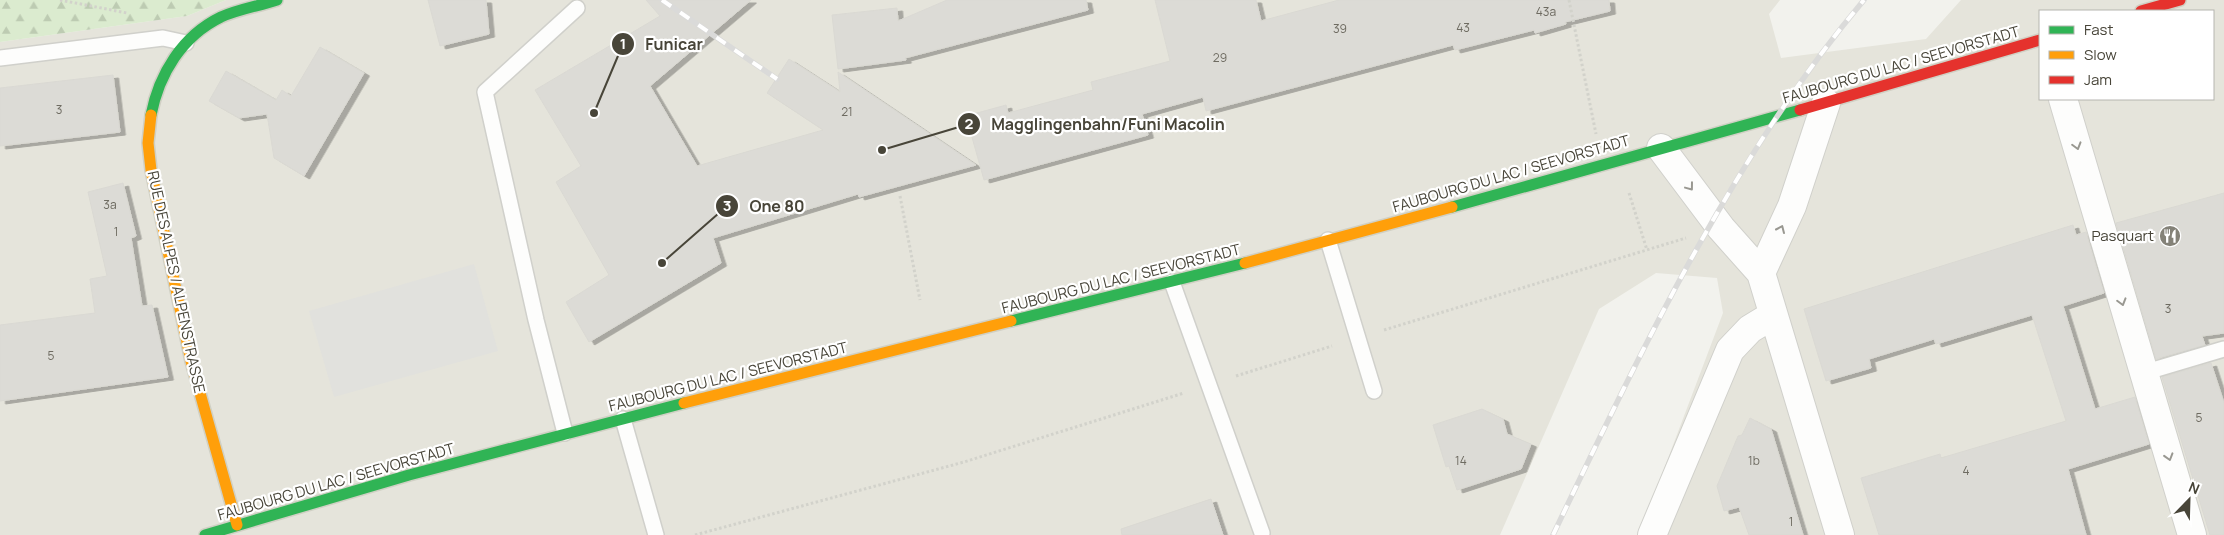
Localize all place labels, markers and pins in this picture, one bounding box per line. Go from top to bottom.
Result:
callout: Funicar [610,29,713,60]
callout: Magglingenbahn/Funi Macolin [957,108,1235,139]
callout: One 80 [714,191,815,222]
restaurant icon: Pasquart [2158,224,2182,248]
place label: Pasquart [2092,225,2154,246]

